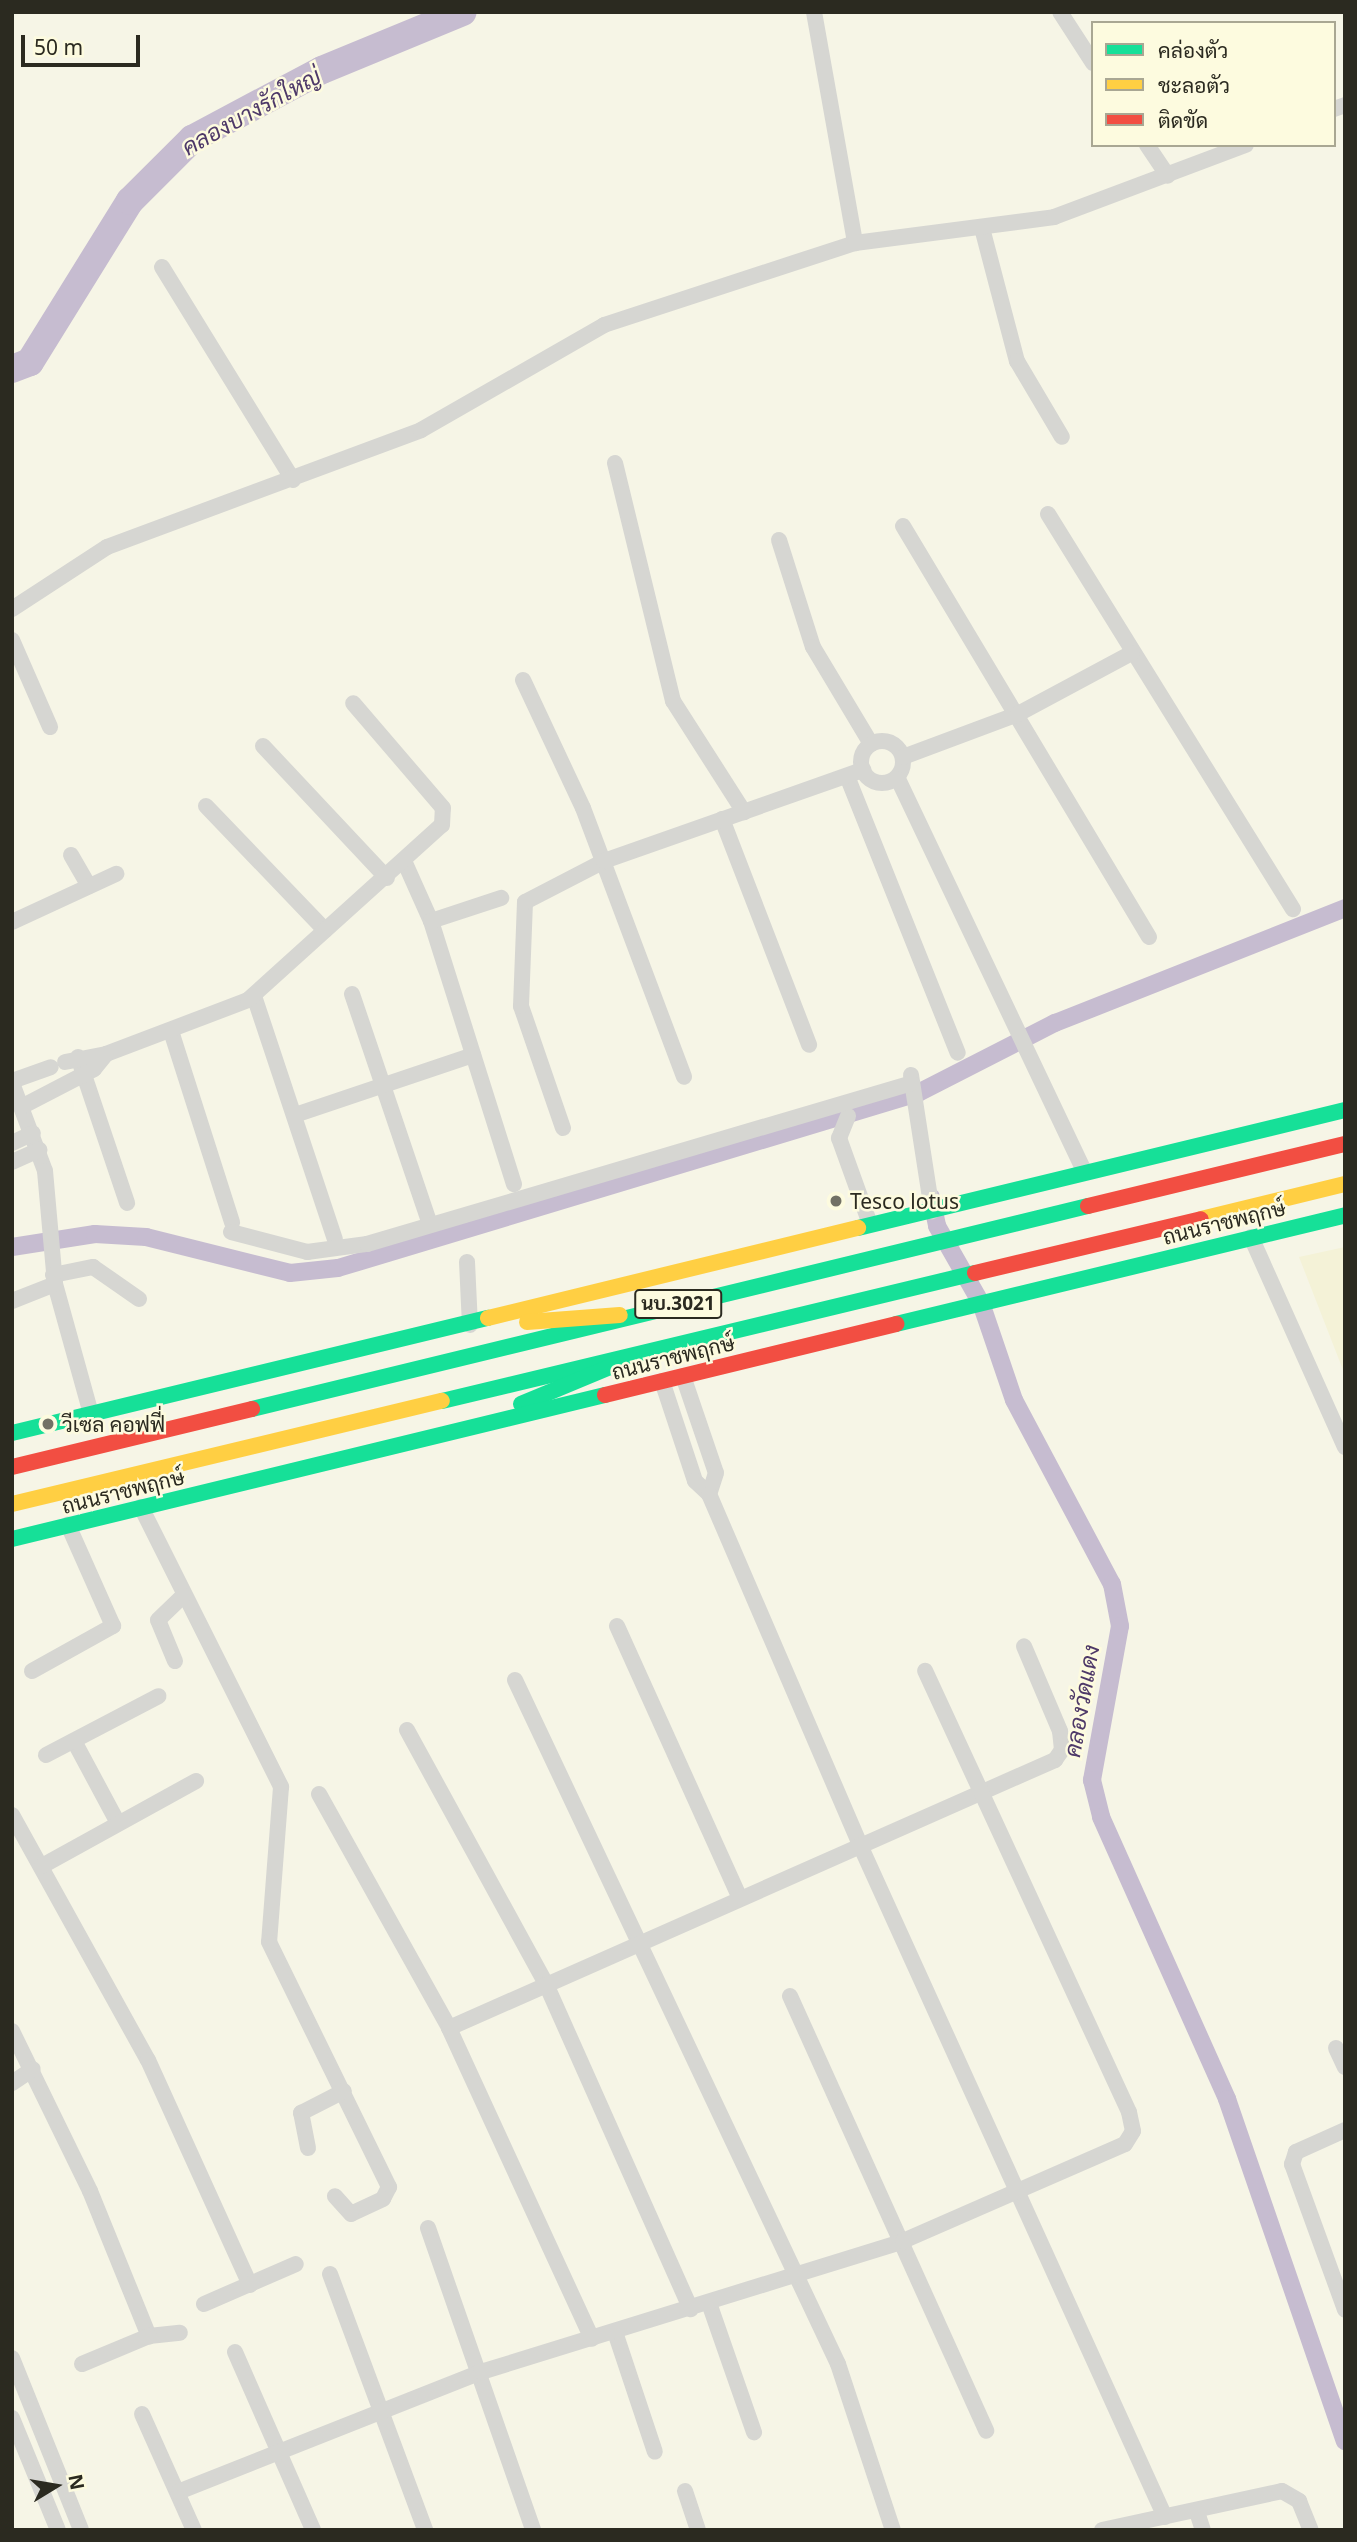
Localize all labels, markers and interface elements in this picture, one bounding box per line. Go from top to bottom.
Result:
scale bar [24,21,144,65]
legend [1091,21,1336,147]
text: 50 m [34,33,83,61]
text: คล่องตัว [1158,36,1228,64]
water label: คลองบางรักใหญ่ [177,61,325,161]
text: ชะลอตัว [1158,71,1230,99]
text: ติดขัด [1158,106,1208,134]
place label: Tesco lotus [850,1188,959,1214]
marker: Tesco lotus [828,1193,844,1209]
street label: ถนนราชพฤกษ์ [1160,1195,1288,1249]
road number: นบ.3021 [632,1288,724,1320]
street label: ถนนราชพฤกษ์ [609,1330,737,1384]
place label: วีเซล คอฟฟี่ [62,1411,165,1437]
marker: วีเซล คอฟฟี่ [40,1416,56,1432]
street label: ถนนราชพฤกษ์ [59,1464,187,1518]
water label: คลองวัดแดง [1058,1643,1104,1759]
north arrow [21,2451,91,2521]
text: N [62,2472,91,2492]

